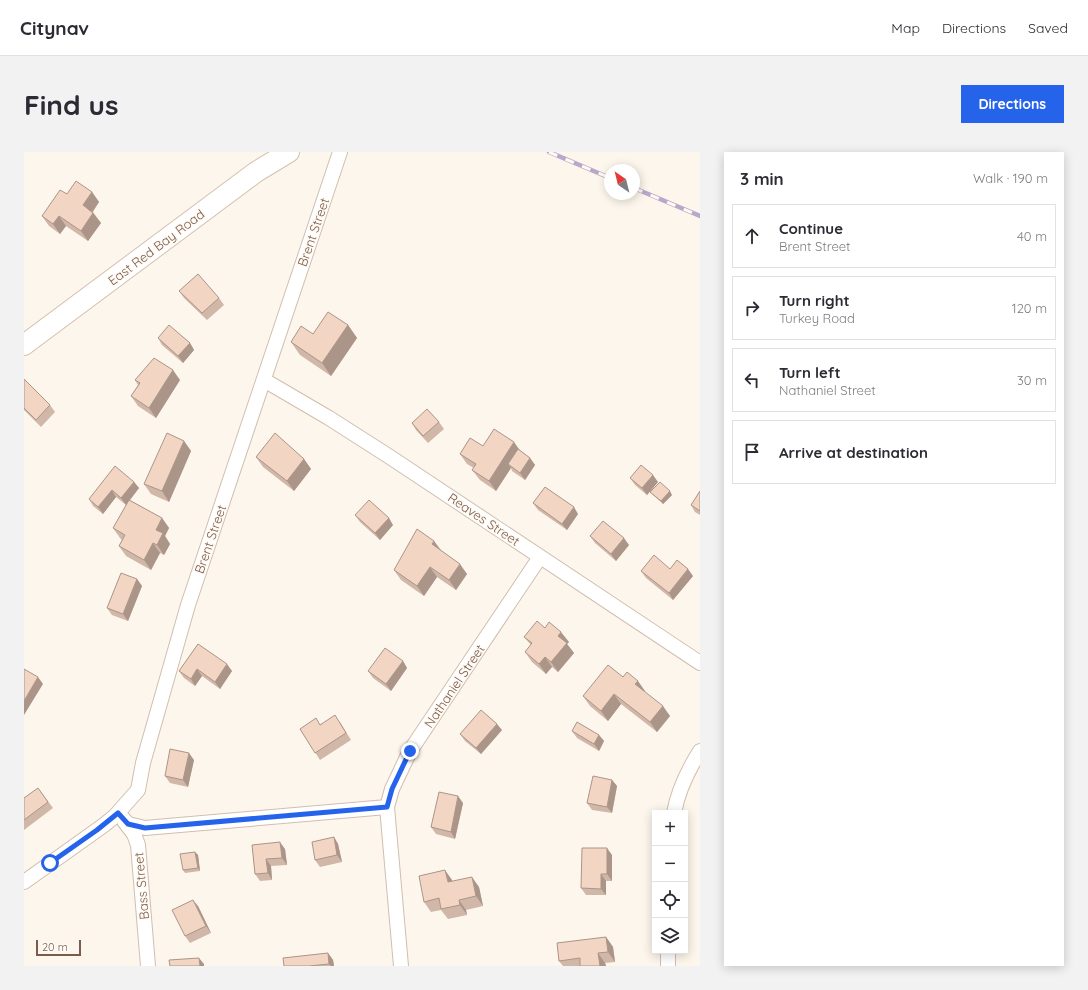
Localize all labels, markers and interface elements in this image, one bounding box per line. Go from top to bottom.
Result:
text: Citynav [20,16,89,40]
text: Map [891,19,920,37]
text: Directions [942,19,1006,37]
text: Saved [1028,19,1068,37]
button: Directions [961,85,1064,123]
text: Find us [24,87,118,122]
north arrow [604,164,640,200]
text: 3 min [740,168,784,189]
text: Walk · 190 m [973,170,1048,186]
street label: Brent Street [294,196,332,268]
street label: East Red Bay Road [105,206,207,288]
text: Continue [779,219,843,238]
icon: ahead [741,225,763,247]
text: 40 m [1017,228,1047,244]
text: Brent Street [779,238,851,254]
text: Turn right [779,291,850,310]
icon: right [741,297,763,319]
text: 120 m [1012,300,1047,316]
text: Turkey Road [779,310,855,326]
text: Turn left [779,363,841,382]
icon: left [741,369,763,391]
text: 30 m [1017,372,1047,388]
text: Nathaniel Street [779,382,876,398]
icon: arrive [741,441,763,463]
text: Arrive at destination [779,443,928,462]
street label: Reaves Street [445,489,523,549]
street label: Brent Street [191,503,229,575]
street label: Nathaniel Street [420,641,488,731]
route end [401,742,419,760]
map controls [652,810,688,954]
button: + [652,810,688,846]
button: − [652,846,688,882]
street label: Bass Street [130,852,152,920]
route start [41,854,59,872]
button: locate [652,882,688,918]
button: layers [652,918,688,954]
scale bar [36,938,81,957]
text: 20 m [42,940,68,954]

